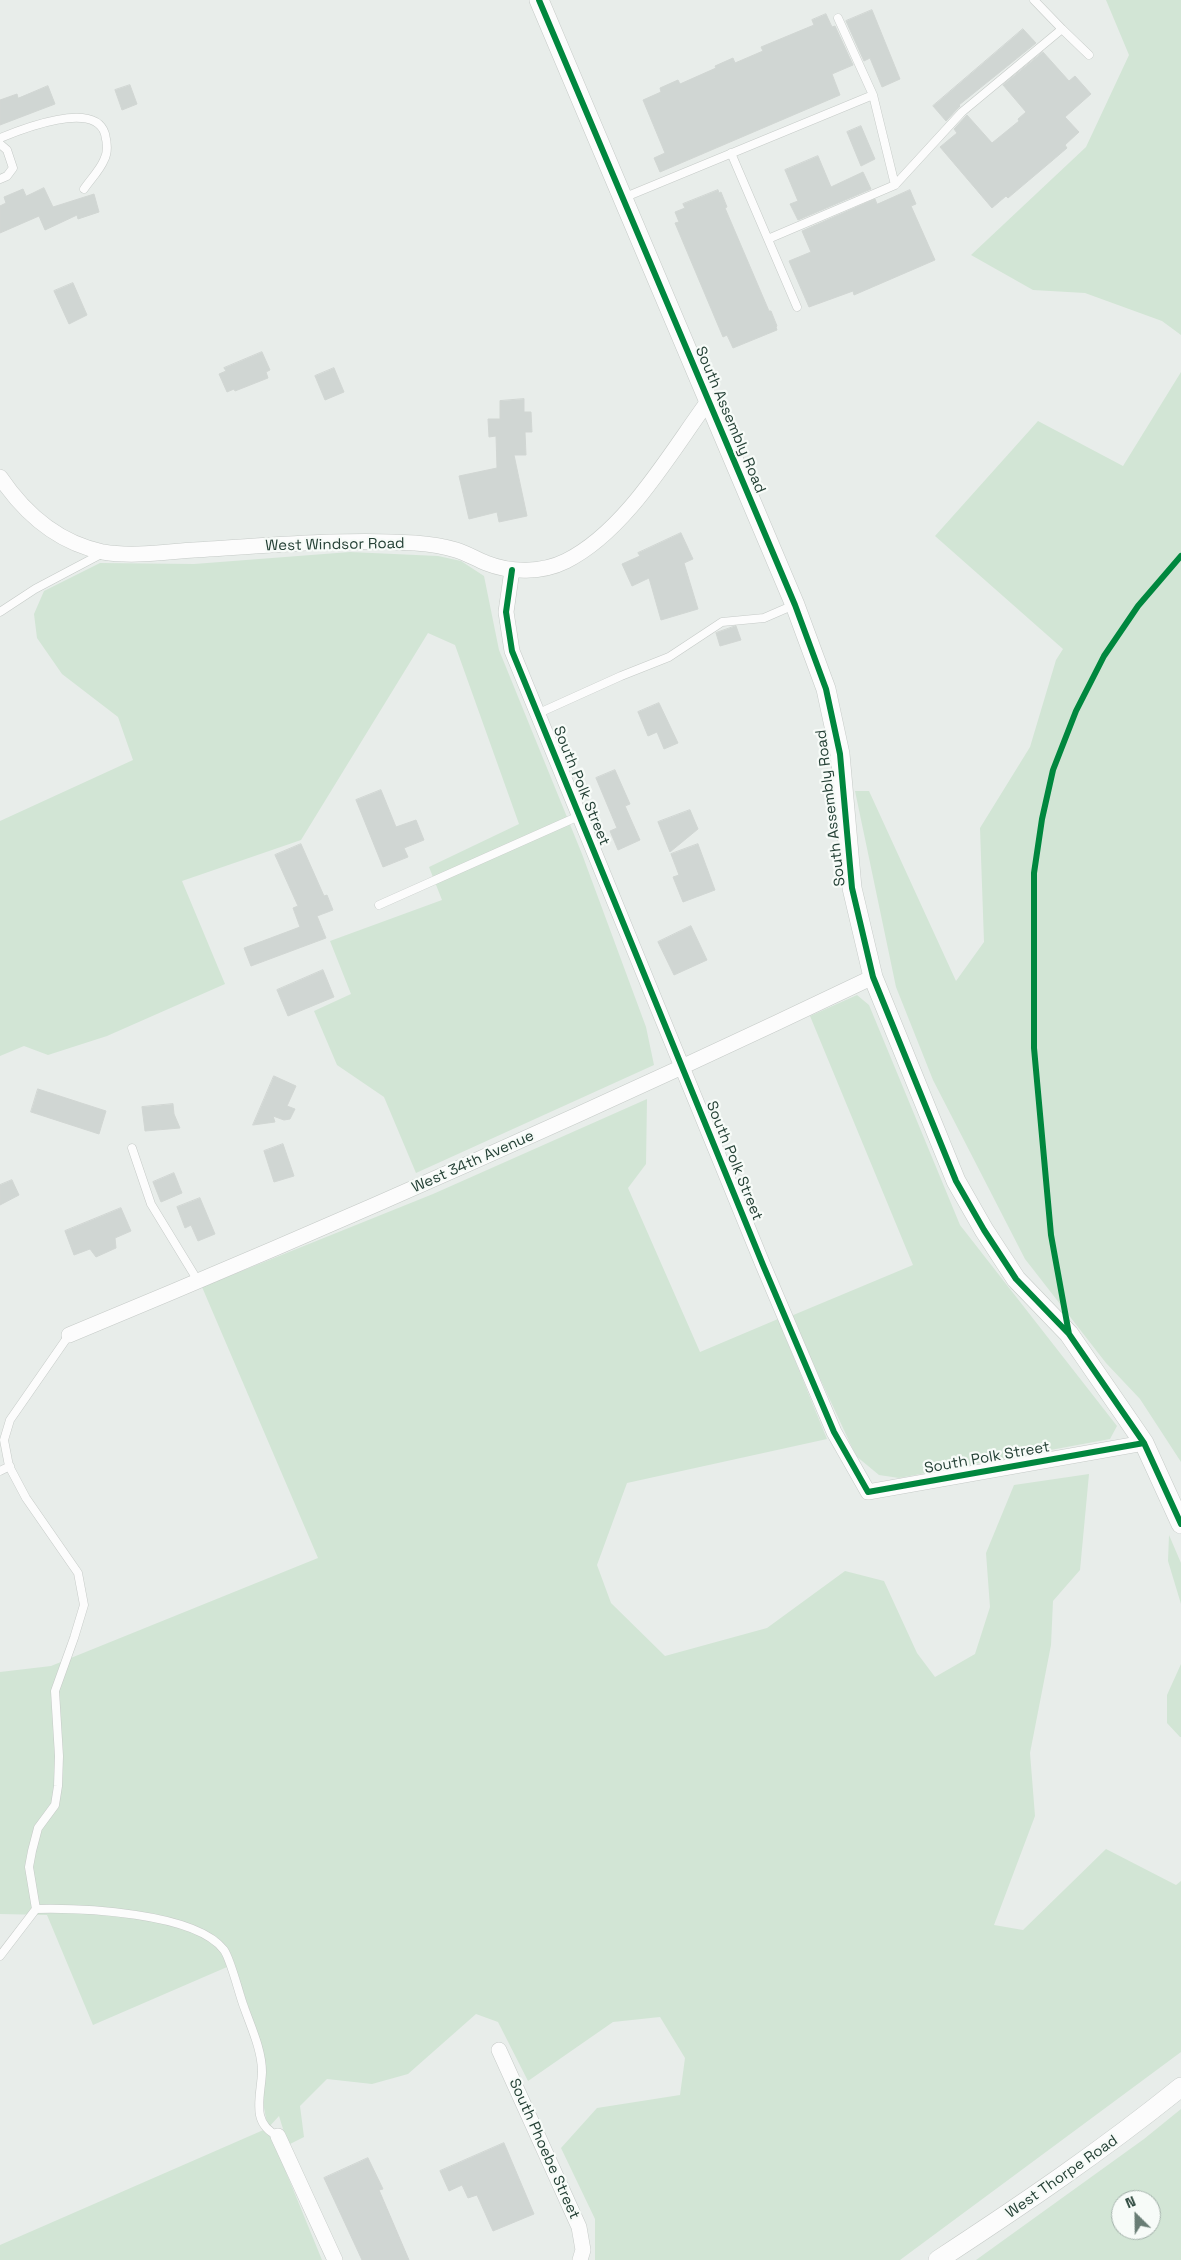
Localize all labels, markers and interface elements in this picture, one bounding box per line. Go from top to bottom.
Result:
street label: South Assembly Road [691,344,769,496]
street label: West Windsor Road [265,535,405,555]
street label: South Polk Street [549,724,613,848]
street label: South Assembly Road [812,729,850,887]
street label: South Polk Street [702,1099,766,1223]
street label: West 34th Avenue [409,1127,537,1197]
street label: South Polk Street [923,1438,1051,1478]
street label: South Phoebe Street [505,2076,583,2222]
street label: West Thorpe Road [1003,2132,1121,2222]
north arrow [1111,2190,1161,2240]
text: N [1123,2192,1138,2212]

